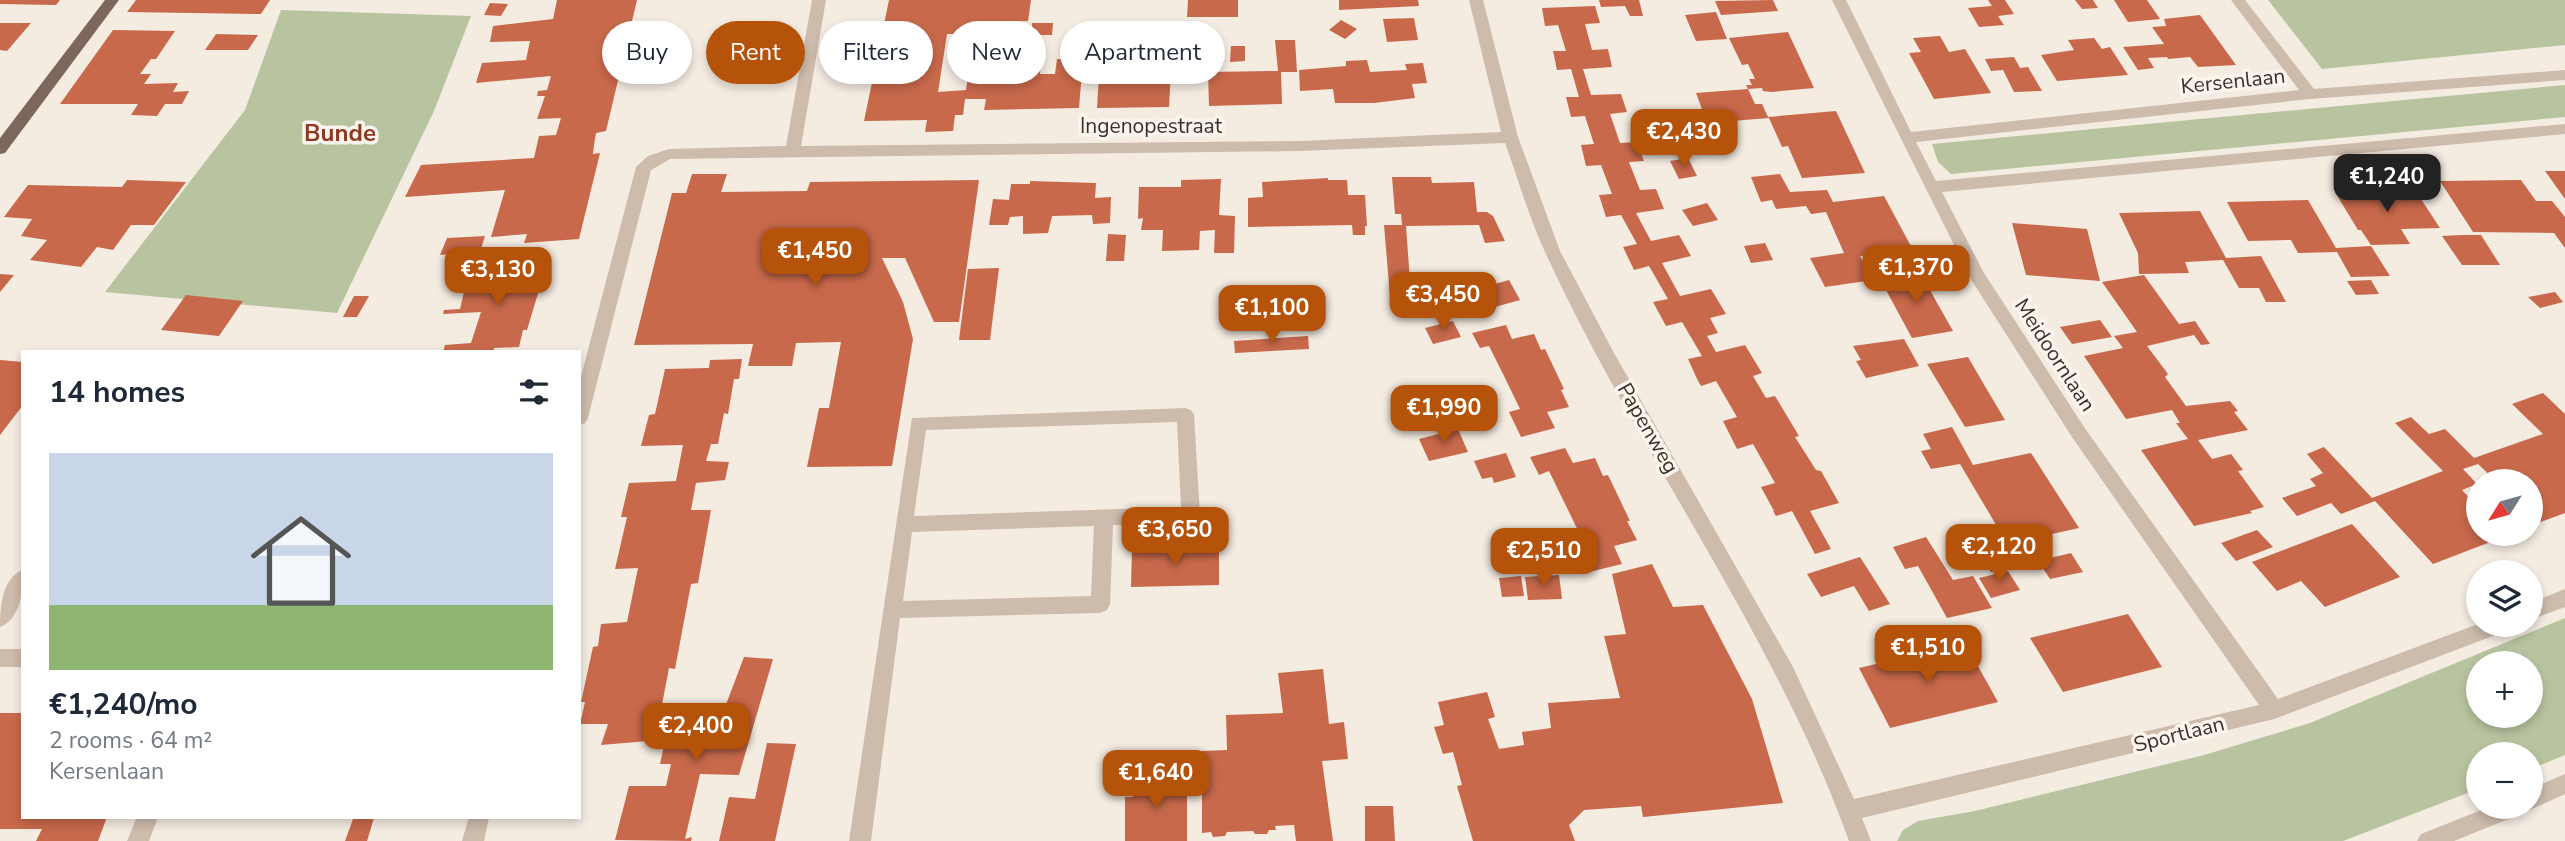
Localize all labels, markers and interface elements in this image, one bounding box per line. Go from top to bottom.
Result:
chip: Buy [602,21,692,84]
chip: Rent [706,21,805,84]
chip: Filters [819,21,933,84]
chip: New [947,21,1046,84]
chip: Apartment [1060,21,1225,84]
street label: Kersenlaan [2179,62,2287,100]
pin: €2,430 [1627,110,1741,169]
street label: Ingenopestraat [1080,112,1223,140]
text: €2,430 [1647,116,1721,147]
district label: Bunde [304,117,376,149]
pin: €1,240 [2330,154,2444,214]
text: €1,240 [2350,161,2424,192]
pin: €1,450 [758,229,872,288]
text: €1,450 [778,235,852,266]
pin: €1,370 [1859,246,1973,305]
pin: €3,130 [441,247,555,307]
text: €1,370 [1879,252,1953,283]
text: €3,130 [461,254,535,285]
pin: €3,450 [1386,272,1500,332]
text: €3,450 [1406,279,1480,310]
pin: €1,100 [1215,286,1329,345]
text: €1,100 [1235,292,1309,323]
street label: Meidoornlaan [2008,293,2102,417]
text: 14 homes [49,372,185,413]
icon: filters [515,373,553,411]
street label: Papenweg [1611,378,1685,478]
pin: €1,990 [1387,386,1501,445]
text: €1,990 [1407,392,1481,423]
north arrow [2466,469,2543,546]
map controls [2466,469,2543,819]
icon: home [238,498,364,624]
pin: €3,650 [1118,508,1232,567]
text: €3,650 [1138,514,1212,545]
pin: €2,120 [1942,524,2056,584]
pin: €2,510 [1487,528,1601,588]
text: €2,120 [1962,531,2036,562]
text: €2,510 [1507,535,1581,566]
button: layers [2466,560,2543,637]
pin: €1,510 [1871,626,1985,685]
text: €1,510 [1891,632,1965,663]
button: + [2466,651,2543,728]
text: €1,240/mo [49,684,198,725]
pin: €2,400 [639,704,753,763]
street label: Sportlaan [2131,709,2227,759]
text: €2,400 [659,710,733,741]
text: 2 rooms · 64 m² [49,725,212,756]
button: − [2466,742,2543,819]
pin: €1,640 [1099,750,1213,810]
text: Kersenlaan [49,756,164,787]
text: €1,640 [1119,757,1193,788]

